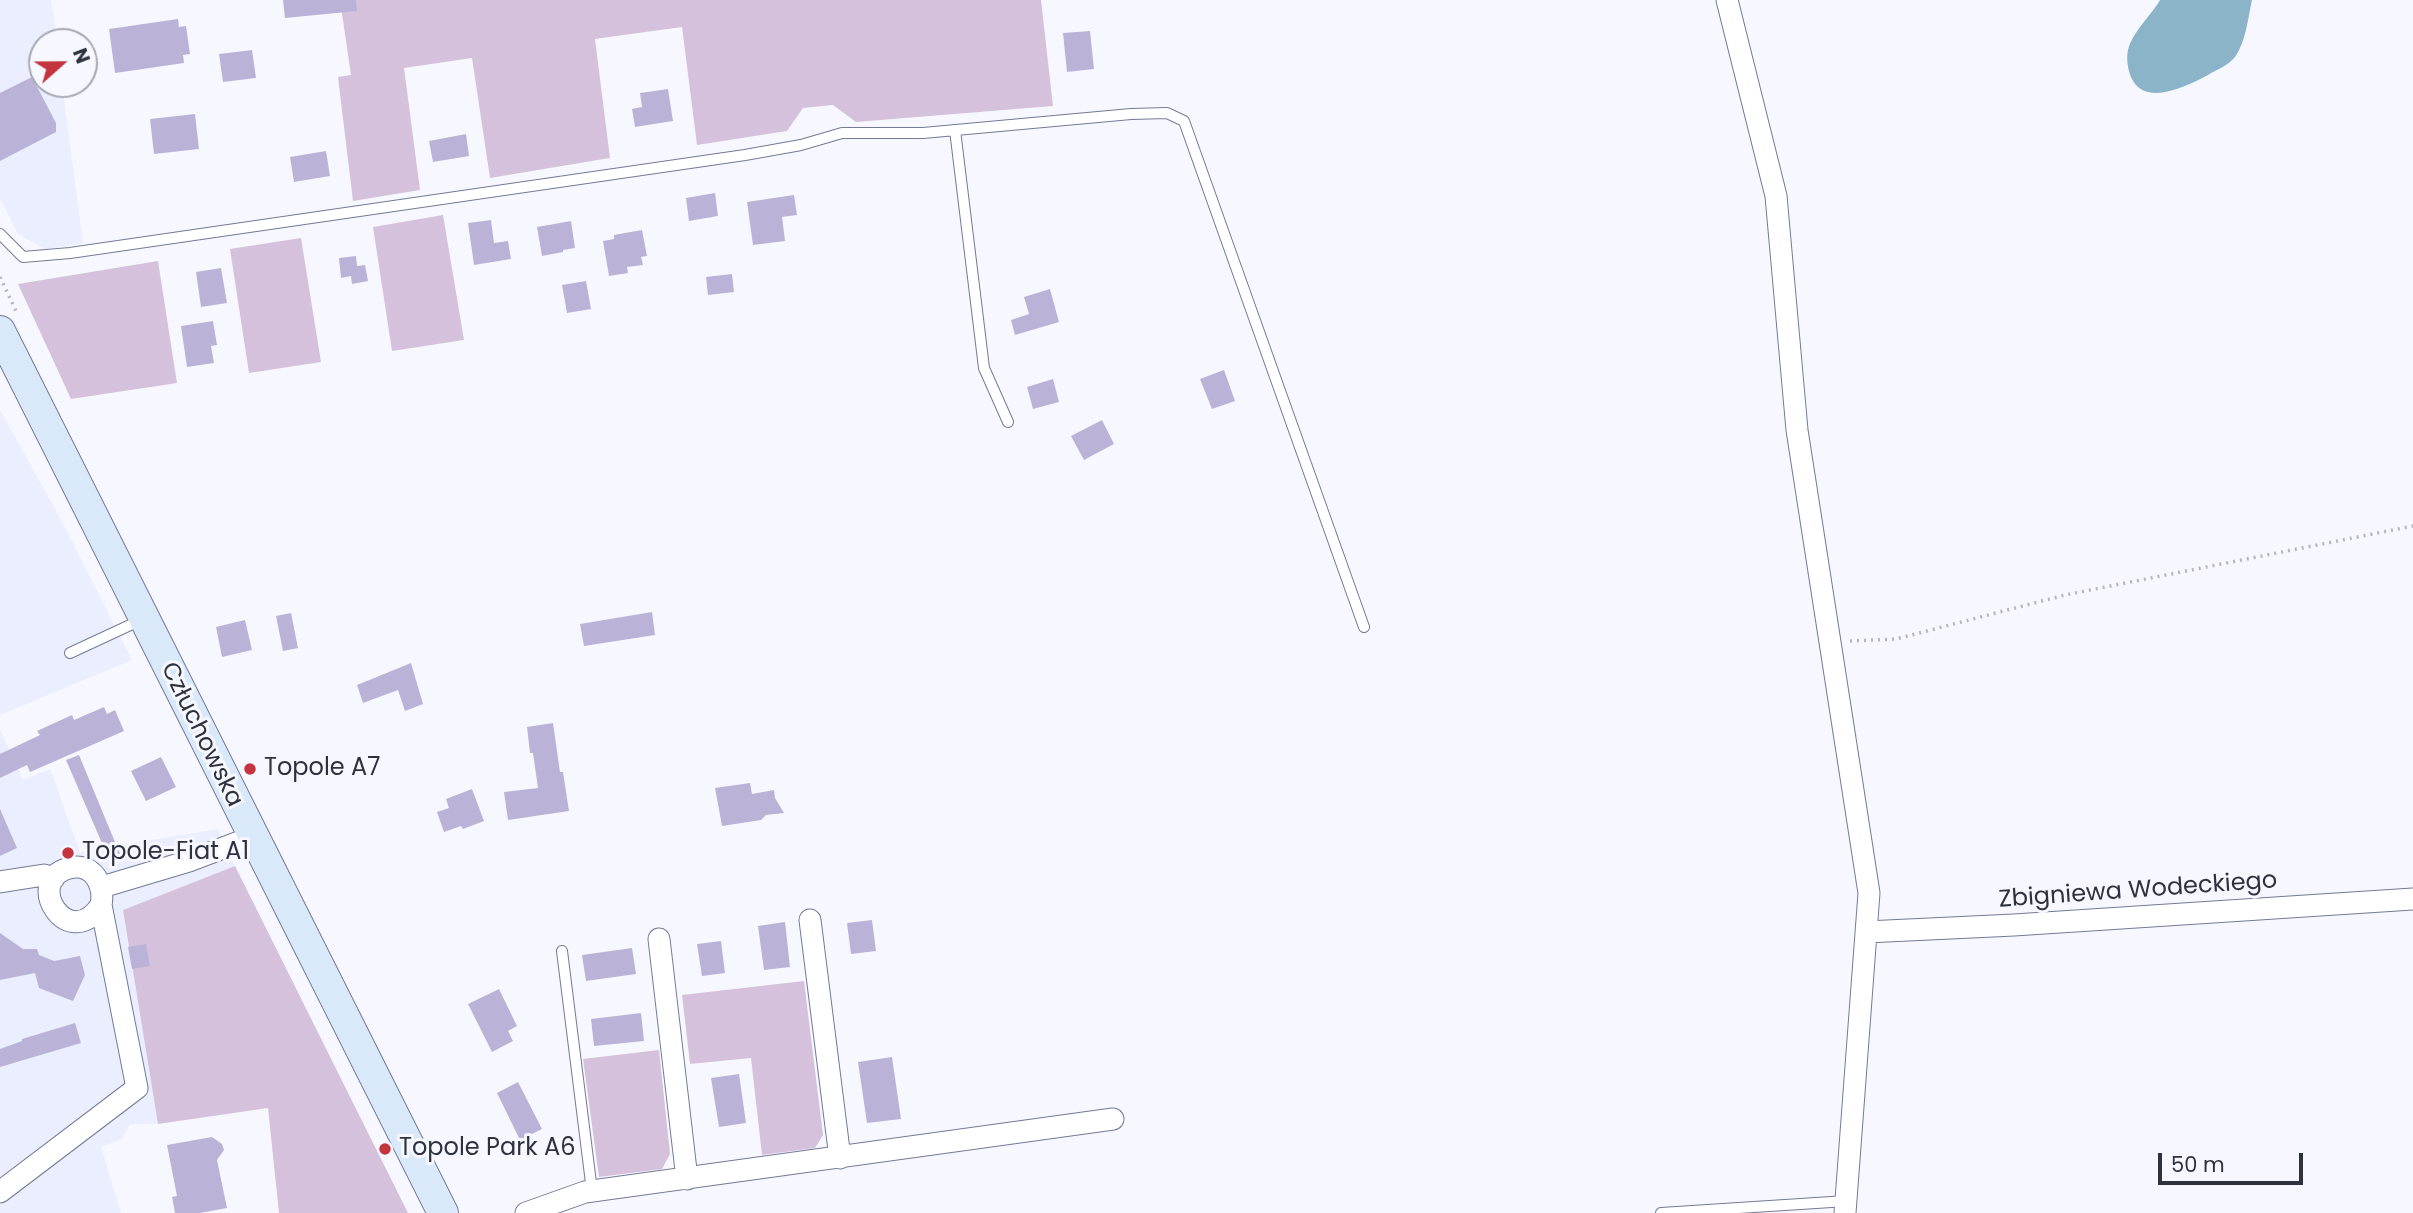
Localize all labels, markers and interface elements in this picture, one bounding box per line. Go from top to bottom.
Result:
north arrow [28,28,98,98]
text: N [66,44,96,68]
street label: Człuchowska [154,658,248,812]
place label: Topole A7 [264,755,380,783]
marker: Topole A7 [242,761,258,777]
place label: Topole-Fiat A1 [82,839,249,867]
marker: Topole-Fiat A1 [60,845,76,861]
street label: Zbigniewa Wodeckiego [1998,867,2278,915]
place label: Topole Park A6 [399,1135,575,1163]
scale bar [2161,1140,2306,1184]
marker: Topole Park A6 [377,1141,393,1157]
text: 50 m [2171,1150,2225,1179]

